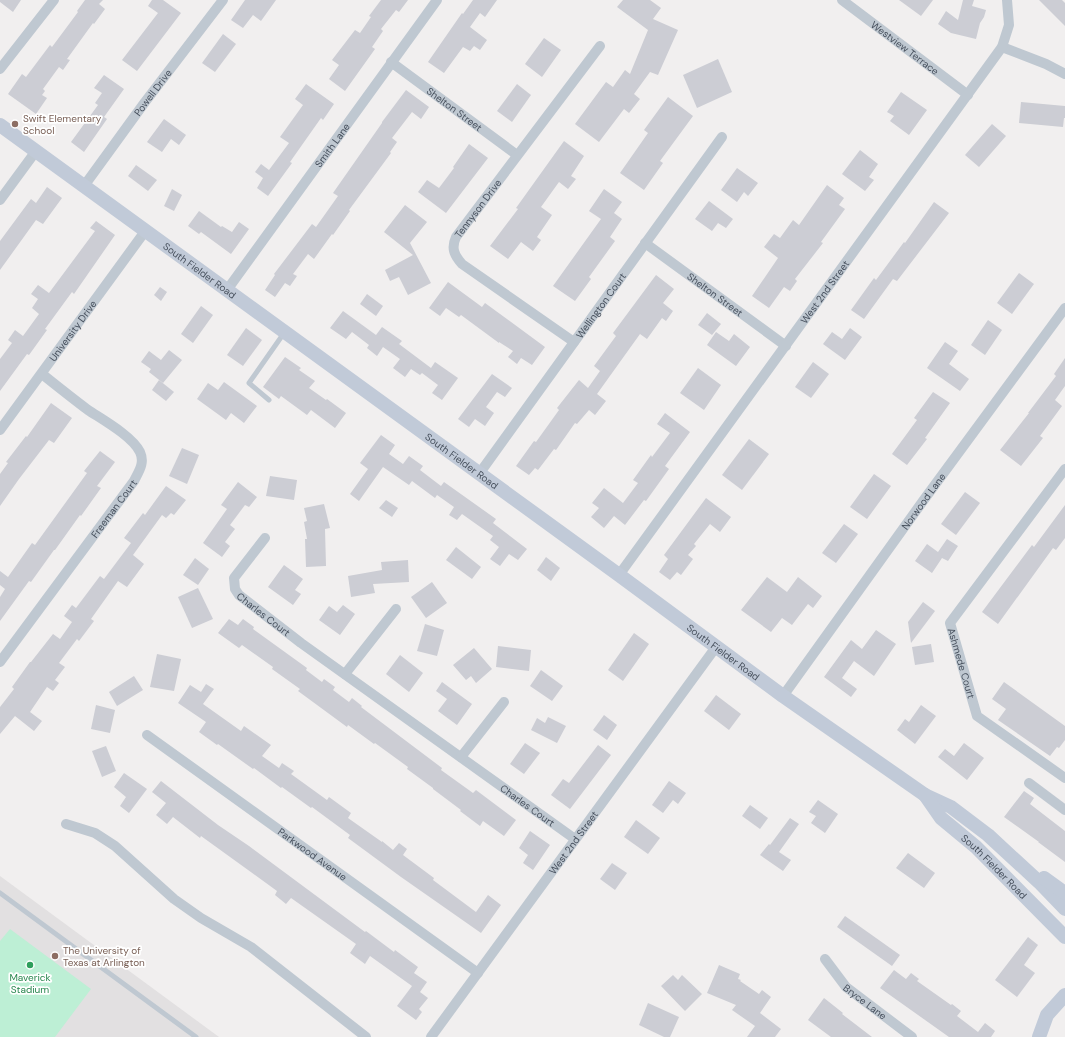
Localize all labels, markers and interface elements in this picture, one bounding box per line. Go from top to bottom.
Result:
street label: Westview Terrace [869,18,942,78]
street label: Powell Drive [131,66,175,118]
street label: Shelton Street [424,84,485,134]
place label: Swift Elementary School [23,112,102,137]
marker: Swift Elementary School [10,119,20,129]
street label: Smith Lane [312,120,353,170]
street label: Tennyson Drive [451,176,504,240]
street label: South Fielder Road [161,239,239,301]
street label: West 2nd Street [797,257,852,326]
street label: Wellington Court [573,270,629,341]
street label: Shelton Street [685,270,746,319]
street label: University Drive [46,297,99,364]
street label: South Fielder Road [423,430,501,492]
street label: Norwood Lane [898,470,948,532]
street label: Freeman Court [88,477,140,540]
street label: Charles Court [234,589,293,639]
street label: South Fielder Road [684,621,762,683]
street label: Ashmede Court [945,626,978,700]
street label: Charles Court [498,781,558,829]
street label: West 2nd Street [546,808,601,877]
street label: Parkwood Avenue [276,825,350,884]
street label: South Fielder Road [959,831,1030,901]
place label: The University of Texas at Arlington [63,944,145,969]
marker: The University of Texas at Arlington [50,951,60,961]
marker: Maverick Stadium [25,960,35,970]
place label: Maverick Stadium [9,971,51,996]
street label: Bryce Lane [841,981,890,1022]

